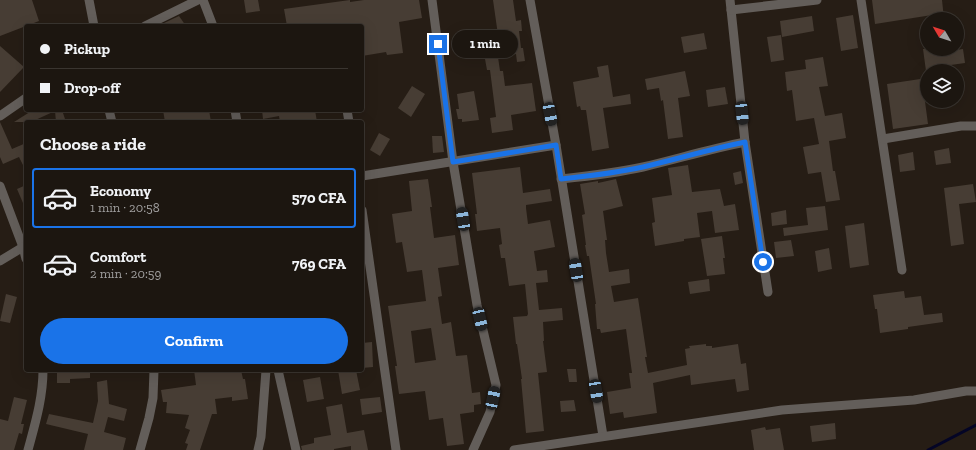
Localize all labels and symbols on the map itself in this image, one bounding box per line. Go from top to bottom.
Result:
north arrow [920,12,964,56]
callout: 1 min [452,30,518,58]
route end [429,35,447,53]
car [735,100,749,126]
car [542,101,558,127]
car [455,206,471,232]
route start [754,253,772,271]
car [568,257,584,283]
car [471,306,489,332]
car [588,378,604,404]
car [485,385,501,411]

